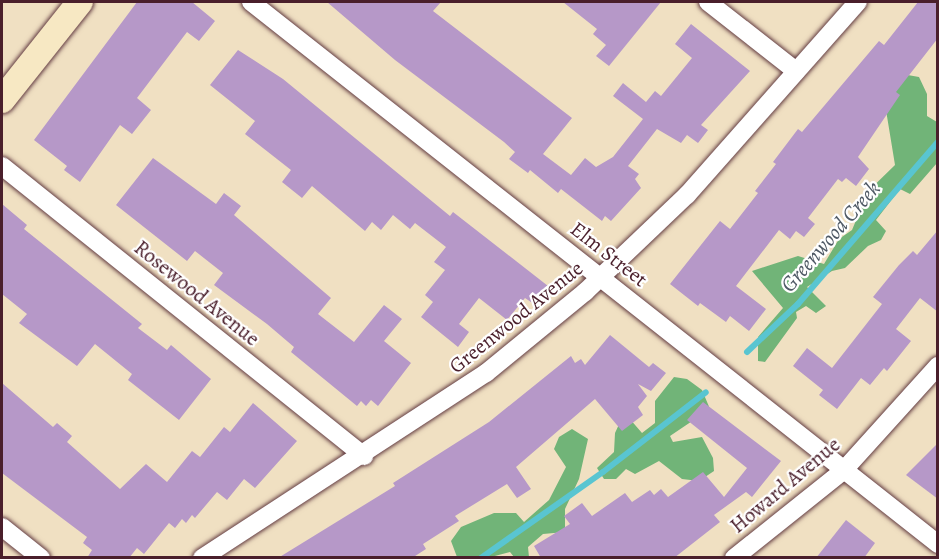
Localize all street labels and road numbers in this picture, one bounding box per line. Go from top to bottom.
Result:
street label: Elm Street [565,216,653,292]
street label: Rosewood Avenue [129,235,265,351]
street label: Greenwood Avenue [444,255,588,379]
street label: Howard Avenue [725,432,845,538]

